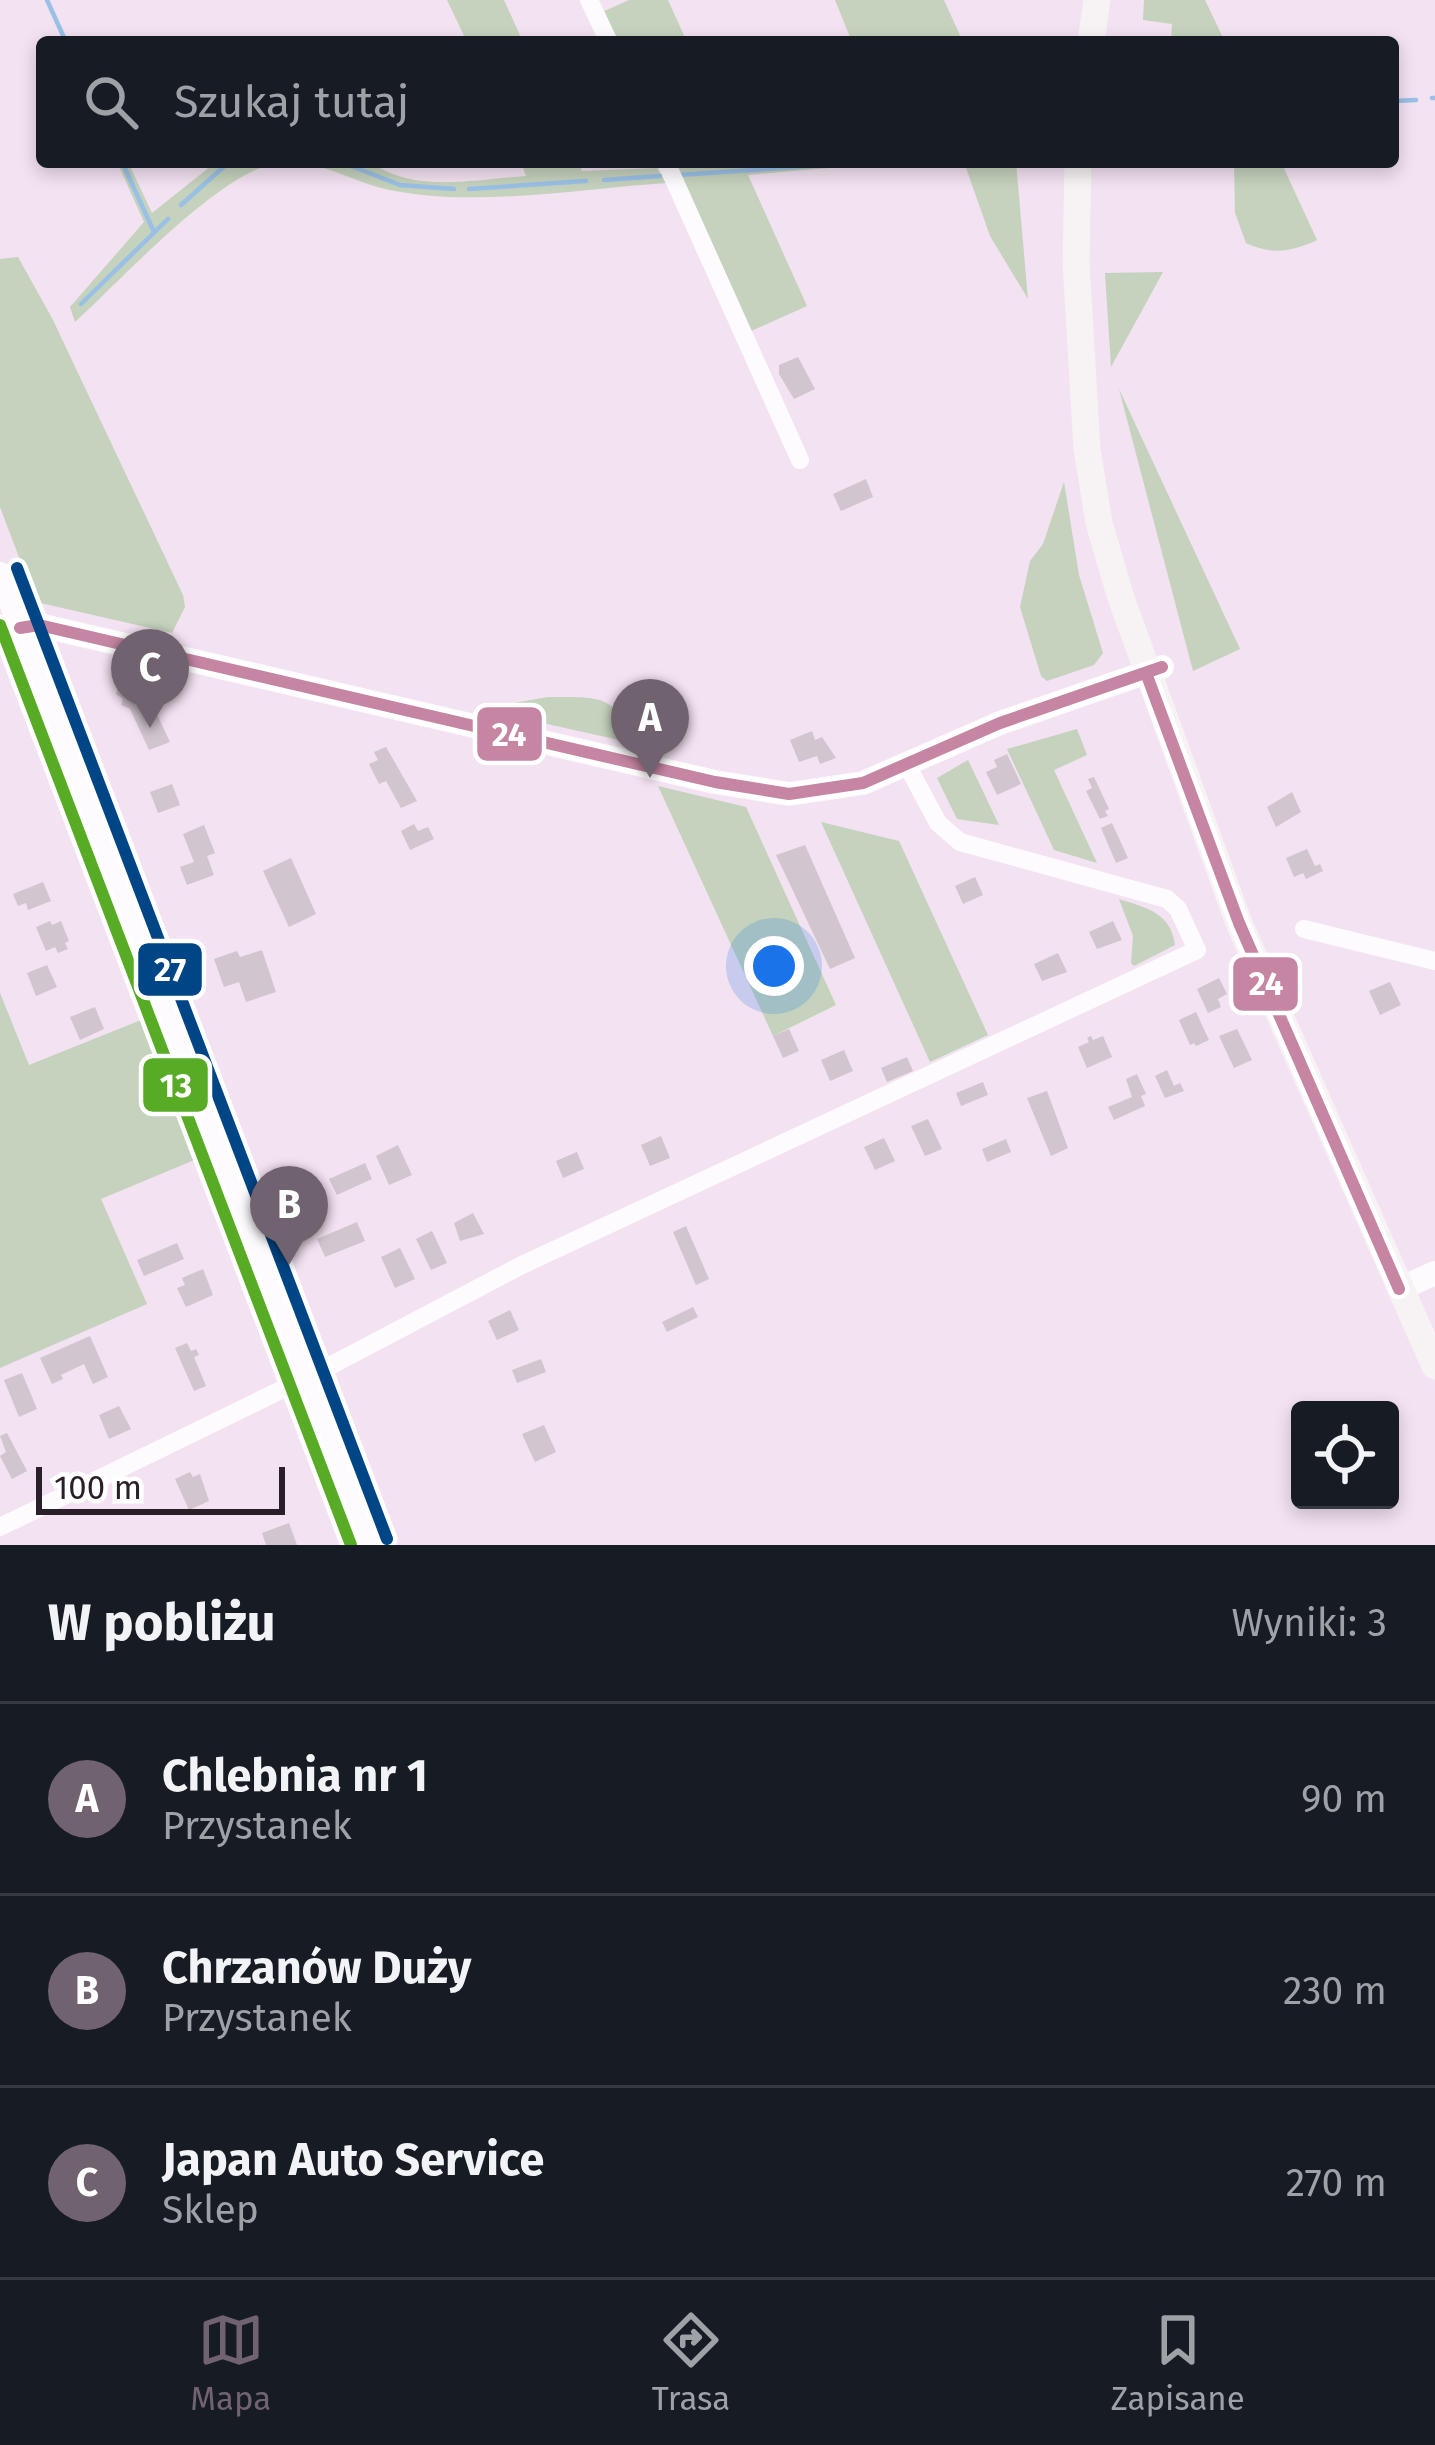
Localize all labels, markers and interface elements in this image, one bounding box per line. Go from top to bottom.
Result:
search box [36,36,1399,168]
icon: search [78,69,144,135]
text: Szukaj tutaj [174,75,409,129]
pin: C [111,629,189,728]
pin: A [611,679,689,778]
line badge: 24 [475,705,544,763]
text: 24 [492,715,526,755]
your location [744,936,804,996]
line badge: 27 [136,941,204,998]
text: 27 [154,950,186,990]
line badge: 24 [1231,955,1300,1013]
text: 24 [1249,964,1283,1004]
line badge: 13 [141,1056,210,1114]
text: 13 [160,1066,192,1106]
pin: B [250,1166,328,1265]
map controls [1291,1401,1399,1509]
button: locate [1291,1401,1399,1509]
scale bar [36,1461,285,1514]
text: 100 m [54,1468,142,1508]
text: W pobliżu [48,1592,276,1654]
text: Wyniki: 3 [1232,1600,1387,1646]
text: Chlebnia nr 1 [162,1749,428,1803]
text: A [75,1776,99,1822]
text: 90 m [1301,1776,1387,1822]
text: Przystanek [162,1803,352,1849]
text: Chrzanów Duży [162,1941,471,1995]
text: B [75,1968,99,2014]
text: 230 m [1283,1968,1387,2014]
text: Przystanek [162,1995,352,2041]
text: Japan Auto Service [162,2133,544,2187]
text: C [76,2160,98,2206]
text: 270 m [1286,2160,1387,2206]
text: Sklep [162,2187,259,2233]
tab: Mapa [190,2307,271,2419]
tab: Trasa [652,2307,730,2419]
tab: Zapisane [1111,2307,1245,2419]

